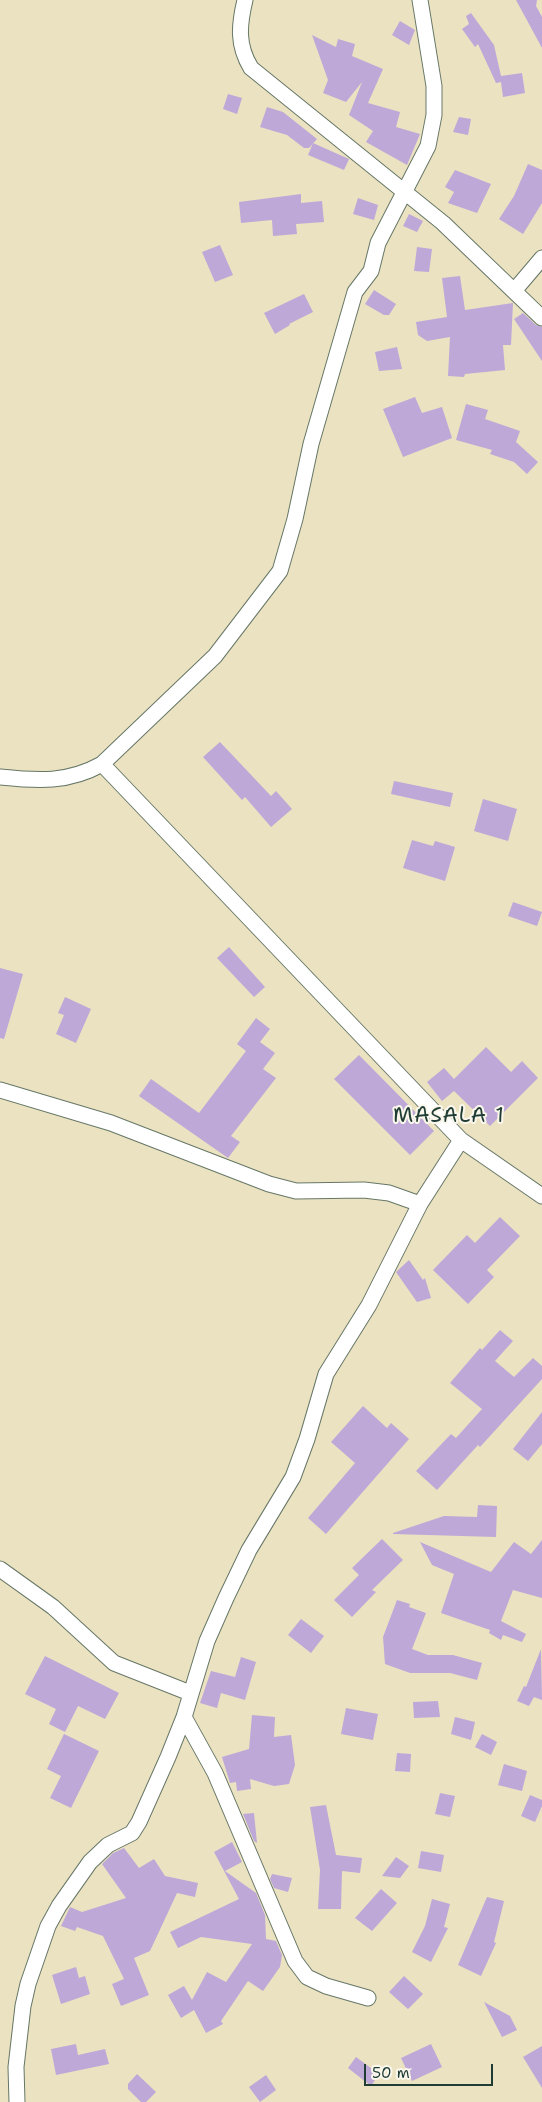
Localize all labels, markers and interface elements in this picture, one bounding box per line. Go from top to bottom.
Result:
district label: MASALA 1 [392,1104,506,1130]
scale bar [367,2054,496,2086]
text: 50 m [372,2063,410,2083]

